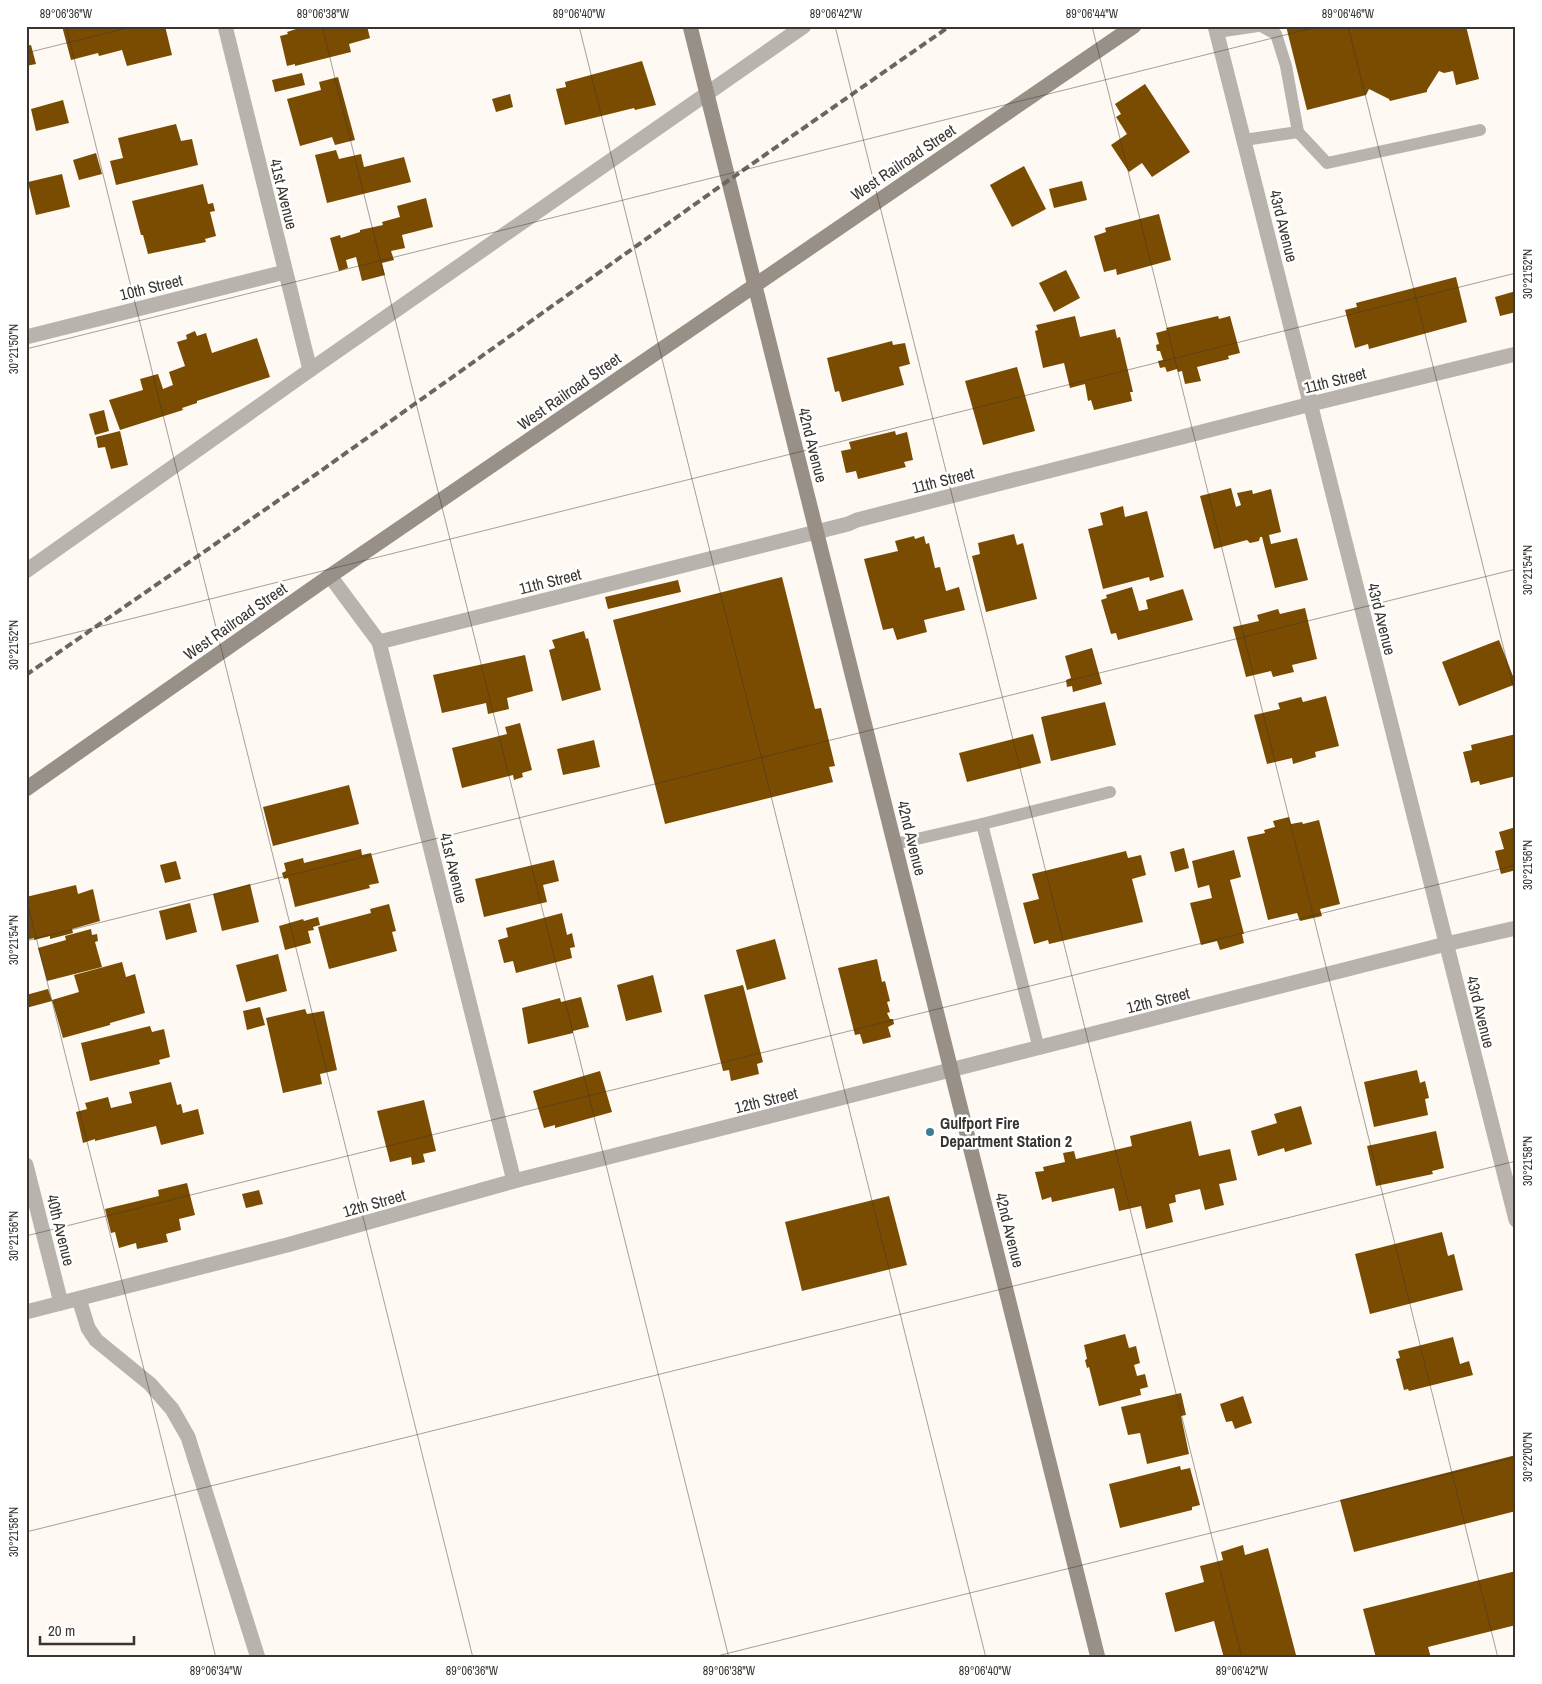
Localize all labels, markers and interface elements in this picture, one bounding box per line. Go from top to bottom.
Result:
text: 89°06'36"W [40,6,93,22]
text: 89°06'38"W [297,6,350,22]
text: 89°06'40"W [553,6,606,22]
text: 89°06'42"W [810,6,863,22]
text: 89°06'44"W [1066,6,1119,22]
text: 89°06'46"W [1322,6,1375,22]
street label: West Railroad Street [846,119,960,205]
street label: 41st Avenue [265,156,303,232]
street label: 43rd Avenue [1264,188,1304,264]
text: 30°21'52"N [1520,249,1536,299]
street label: 10th Street [117,268,185,305]
text: 30°21'50"N [6,324,22,374]
street label: West Railroad Street [513,347,625,435]
street label: 11th Street [1302,362,1369,398]
street label: 42nd Avenue [793,405,833,485]
street label: 11th Street [910,462,977,498]
text: 30°21'54"N [1520,545,1536,595]
street label: 11th Street [517,563,584,599]
street label: West Railroad Street [179,577,291,665]
street label: 43rd Avenue [1362,581,1402,657]
text: 30°21'52"N [6,620,22,670]
street label: 42nd Avenue [892,798,932,878]
street label: 41st Avenue [435,830,473,906]
text: 30°21'56"N [1520,840,1536,890]
text: 30°21'54"N [6,915,22,965]
street label: 43rd Avenue [1461,974,1501,1050]
street label: 12th Street [1124,981,1192,1018]
street label: 12th Street [732,1081,800,1118]
place label: Gulfport Fire Department Station 2 [940,1112,1072,1152]
marker: Gulfport Fire Department Station 2 [924,1126,936,1138]
text: 30°21'58"N [1520,1136,1536,1186]
street label: 12th Street [340,1183,408,1222]
street label: 42nd Avenue [990,1190,1030,1270]
street label: 40th Avenue [42,1192,80,1268]
text: 30°21'56"N [6,1211,22,1261]
text: 30°22'00"N [1520,1432,1536,1482]
text: 30°21'58"N [6,1507,22,1557]
scale bar [40,1614,134,1646]
text: 20 m [48,1620,75,1641]
text: 89°06'34"W [190,1663,243,1679]
text: 89°06'36"W [446,1663,499,1679]
text: 89°06'38"W [703,1663,756,1679]
text: 89°06'40"W [959,1663,1012,1679]
text: 89°06'42"W [1216,1663,1269,1679]

